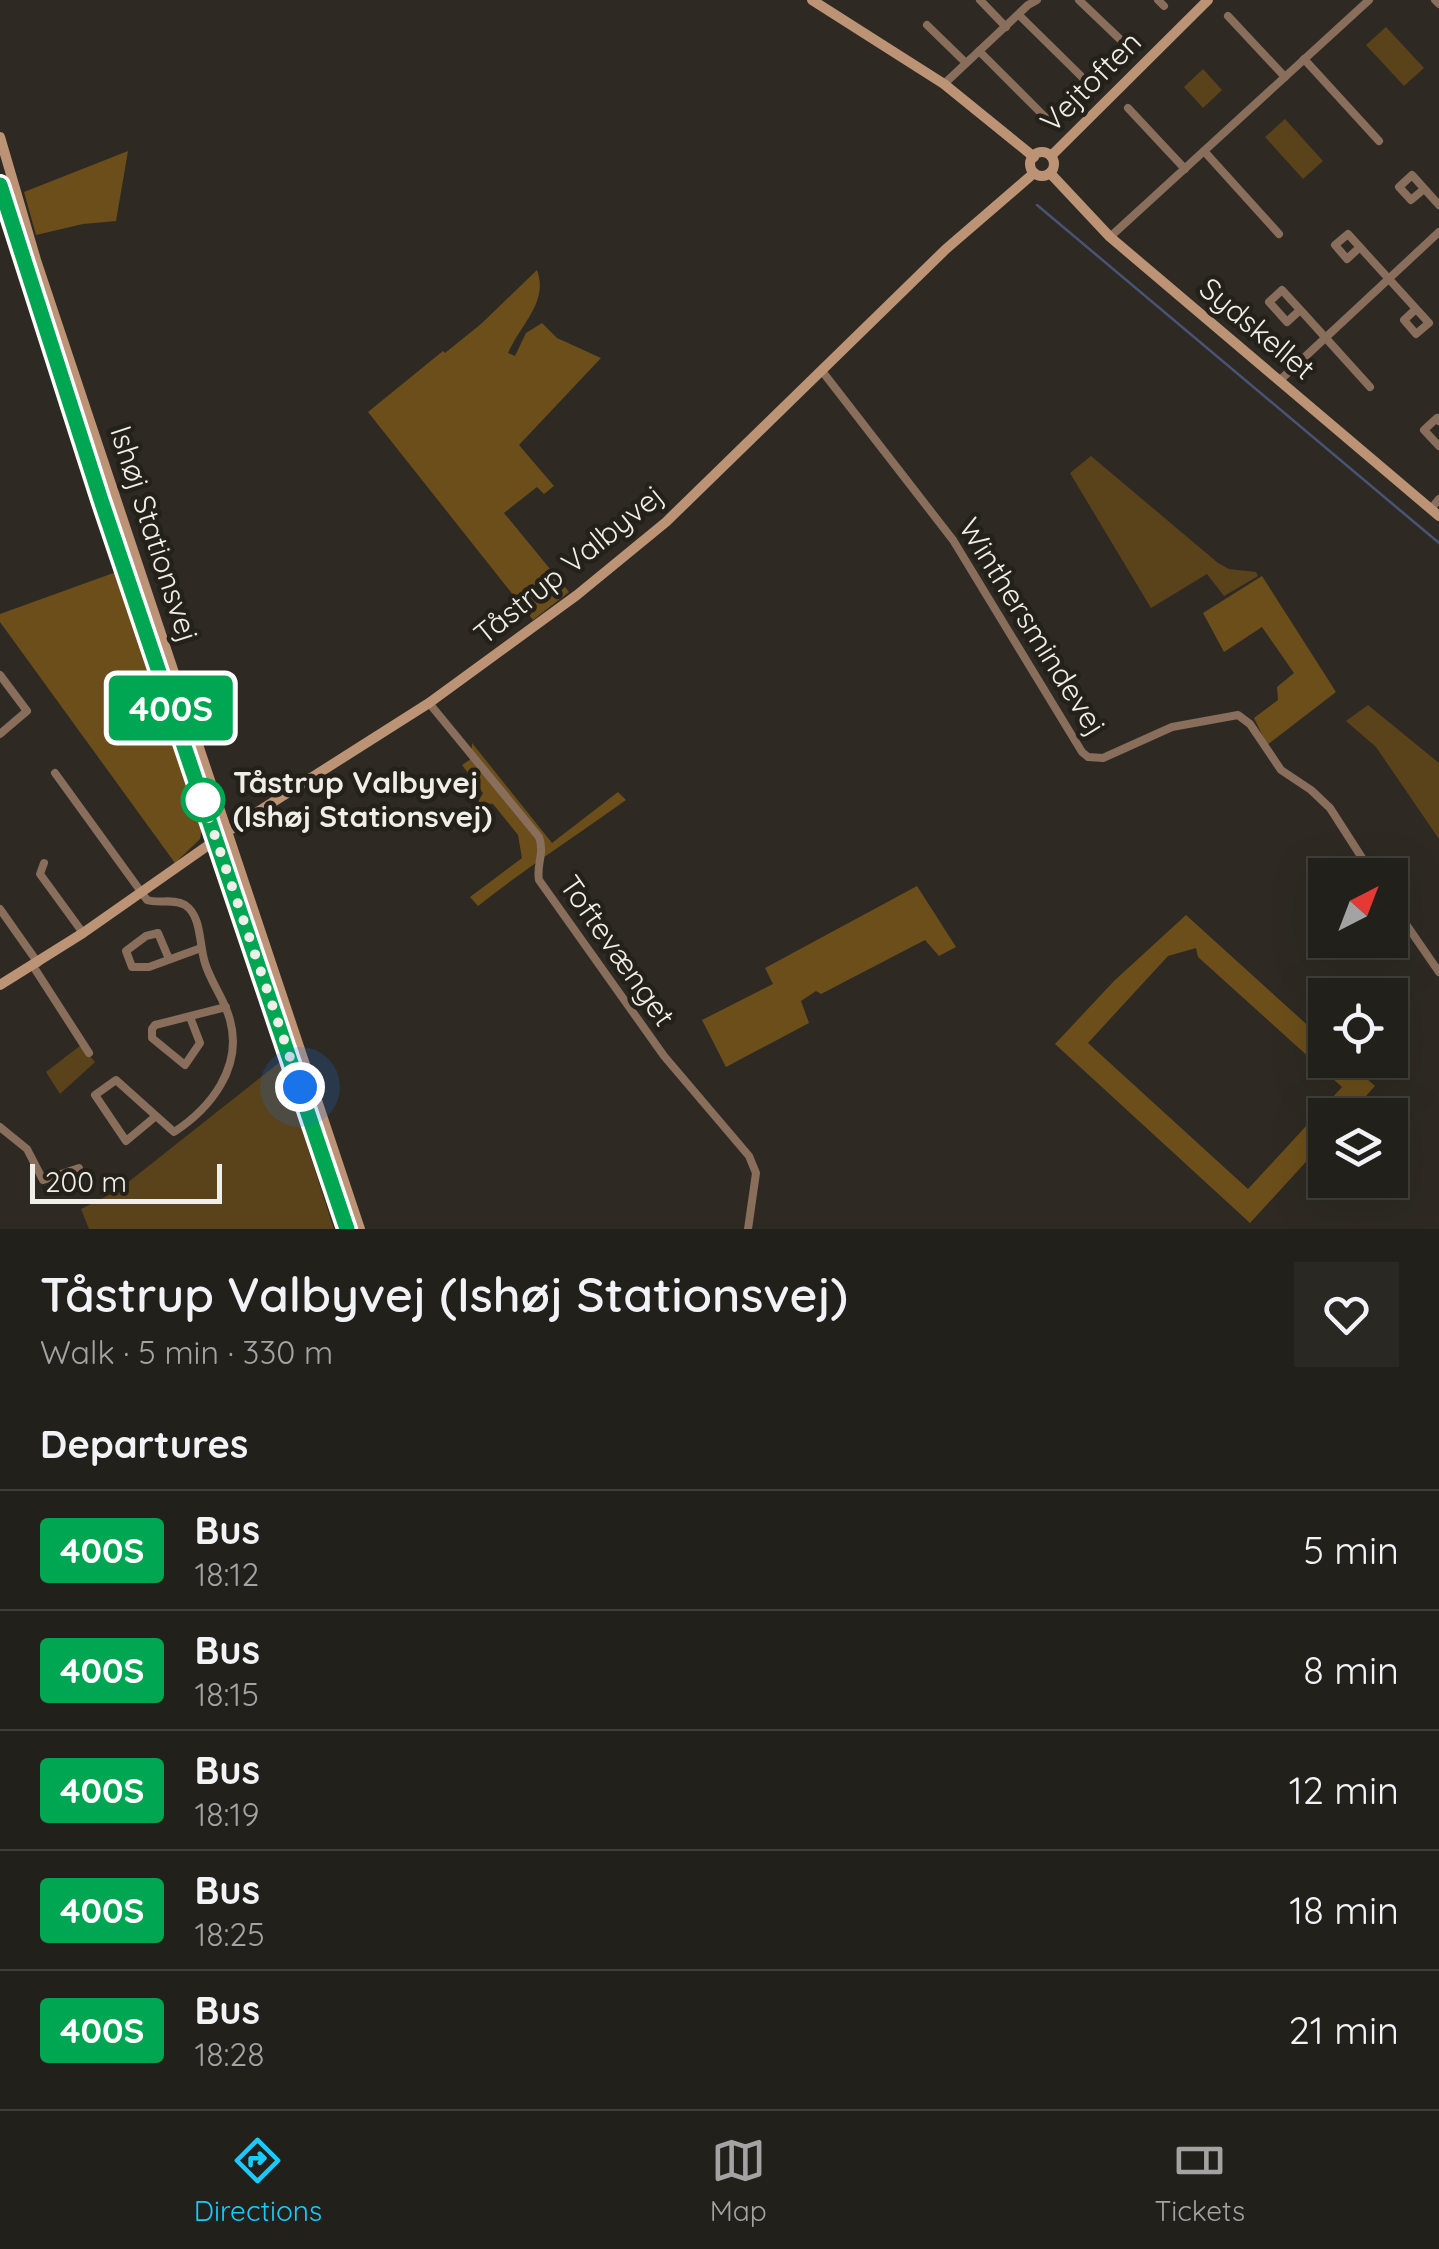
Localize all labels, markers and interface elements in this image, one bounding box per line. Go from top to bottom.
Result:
street label: Vejtoften [1032,23,1149,140]
street label: Sydskellet [1192,269,1323,387]
street label: Ishøj Stationsvej [102,421,208,647]
street label: Tåstrup Valbyvej [466,476,671,652]
street label: Winthersmindevej [951,511,1115,742]
line badge: 400S [101,676,241,740]
text: 400S [129,686,213,730]
place label: Tåstrup Valbyvej (Ishøj Stationsvej) [233,763,492,835]
marker: Tåstrup Valbyvej (Ishøj Stationsvej) [182,779,224,821]
north arrow [1308,858,1408,958]
map controls [1308,858,1408,1198]
street label: Toftevænget [552,867,684,1033]
button: locate [1308,978,1408,1078]
your location [275,1062,325,1112]
button: layers [1308,1098,1408,1198]
scale bar [30,1159,222,1204]
text: 200 m [45,1164,127,1199]
button: heart [1294,1262,1399,1367]
text: Tåstrup Valbyvej (Ishøj Stationsvej) [40,1264,848,1324]
text: Walk · 5 min · 330 m [40,1332,333,1372]
text: Departures [40,1420,248,1468]
text: Bus [194,1506,260,1554]
text: 5 min [1303,1526,1399,1574]
text: 400S [60,1528,144,1572]
text: 18:12 [194,1554,259,1594]
text: Bus [194,1626,260,1674]
text: 8 min [1303,1646,1399,1694]
text: 400S [60,1648,144,1692]
text: 18:15 [194,1674,259,1714]
text: Bus [194,1746,260,1794]
text: 12 min [1289,1766,1399,1814]
text: 400S [60,1768,144,1812]
text: 18:19 [194,1794,259,1834]
text: Bus [194,1866,260,1914]
text: 18 min [1289,1886,1399,1934]
text: 400S [60,1888,144,1932]
text: 18:25 [194,1914,265,1954]
text: Bus [194,1986,260,2034]
text: 21 min [1289,2006,1399,2054]
text: 400S [60,2008,144,2052]
text: 18:28 [194,2034,265,2074]
tab: Directions [194,2133,322,2228]
tab: Map [710,2133,767,2228]
tab: Tickets [1154,2133,1245,2228]

